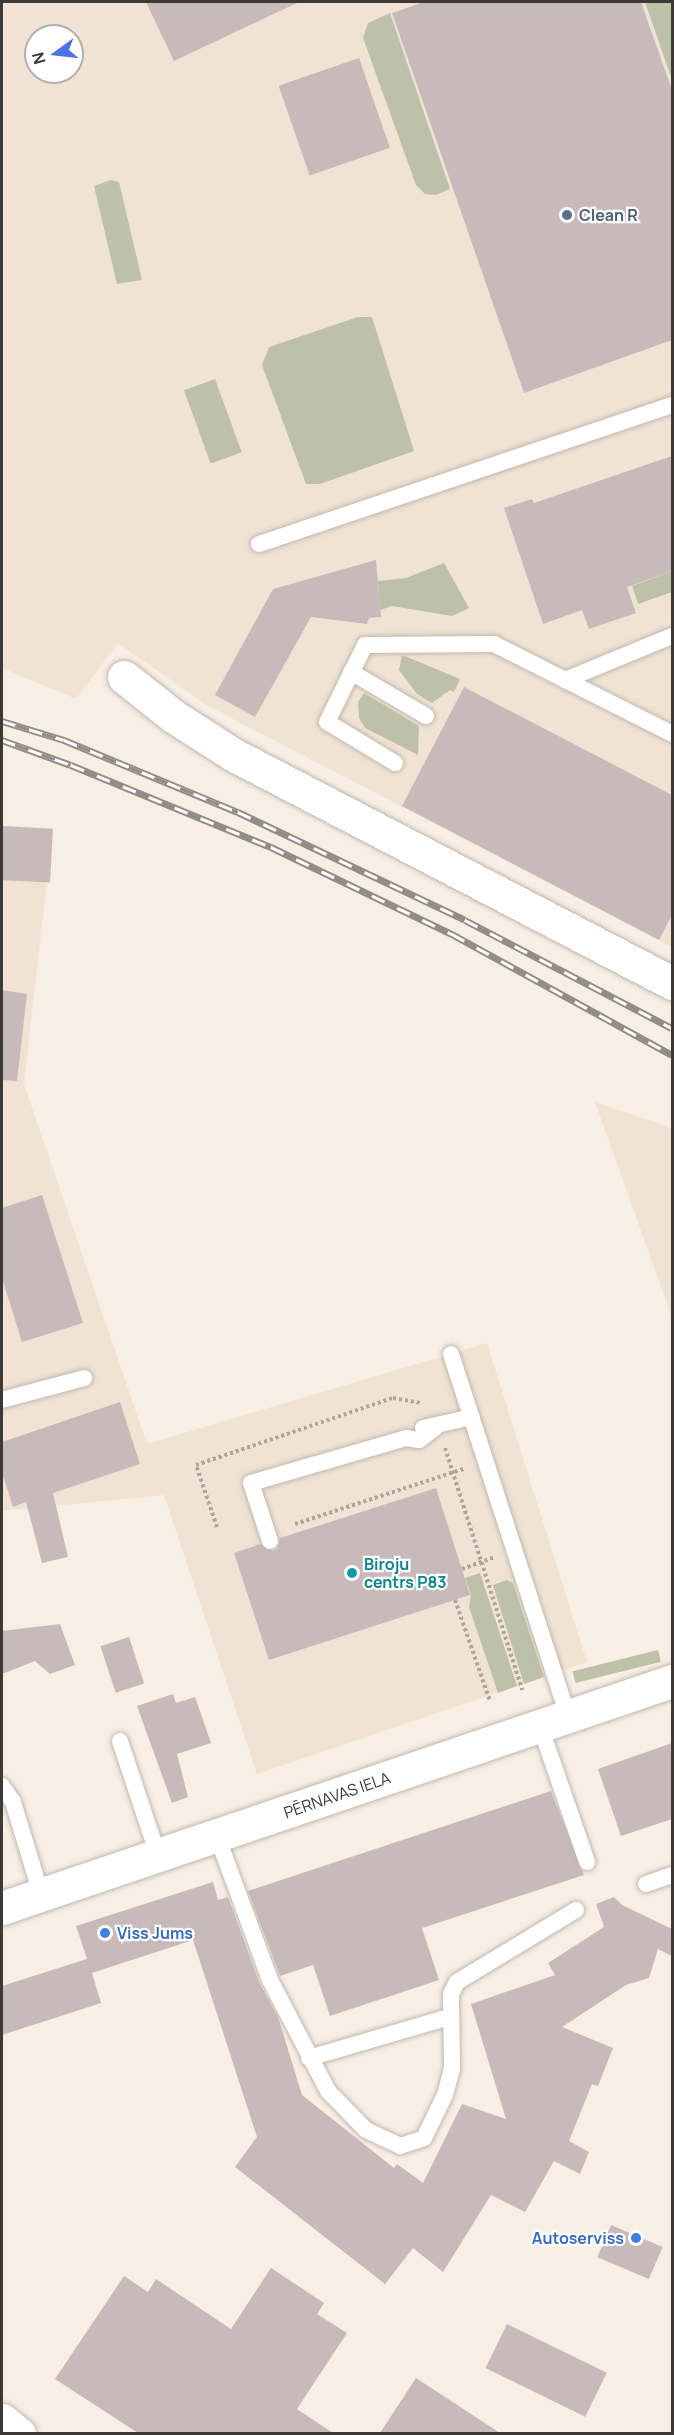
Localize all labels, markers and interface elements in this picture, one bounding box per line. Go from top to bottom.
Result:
north arrow [24,24,84,84]
text: N [26,50,51,67]
place label: Clean R [579,205,638,225]
marker: Clean R [560,208,574,222]
place label: Biroju centrs P83 [364,1554,447,1592]
marker: Biroju centrs P83 [345,1566,359,1580]
street label: PĒRNAVAS IELA [281,1768,393,1822]
place label: Viss Jums [117,1923,193,1943]
marker: Viss Jums [98,1926,112,1940]
place label: Autoserviss [532,2228,624,2248]
marker: Autoserviss [629,2231,643,2245]

